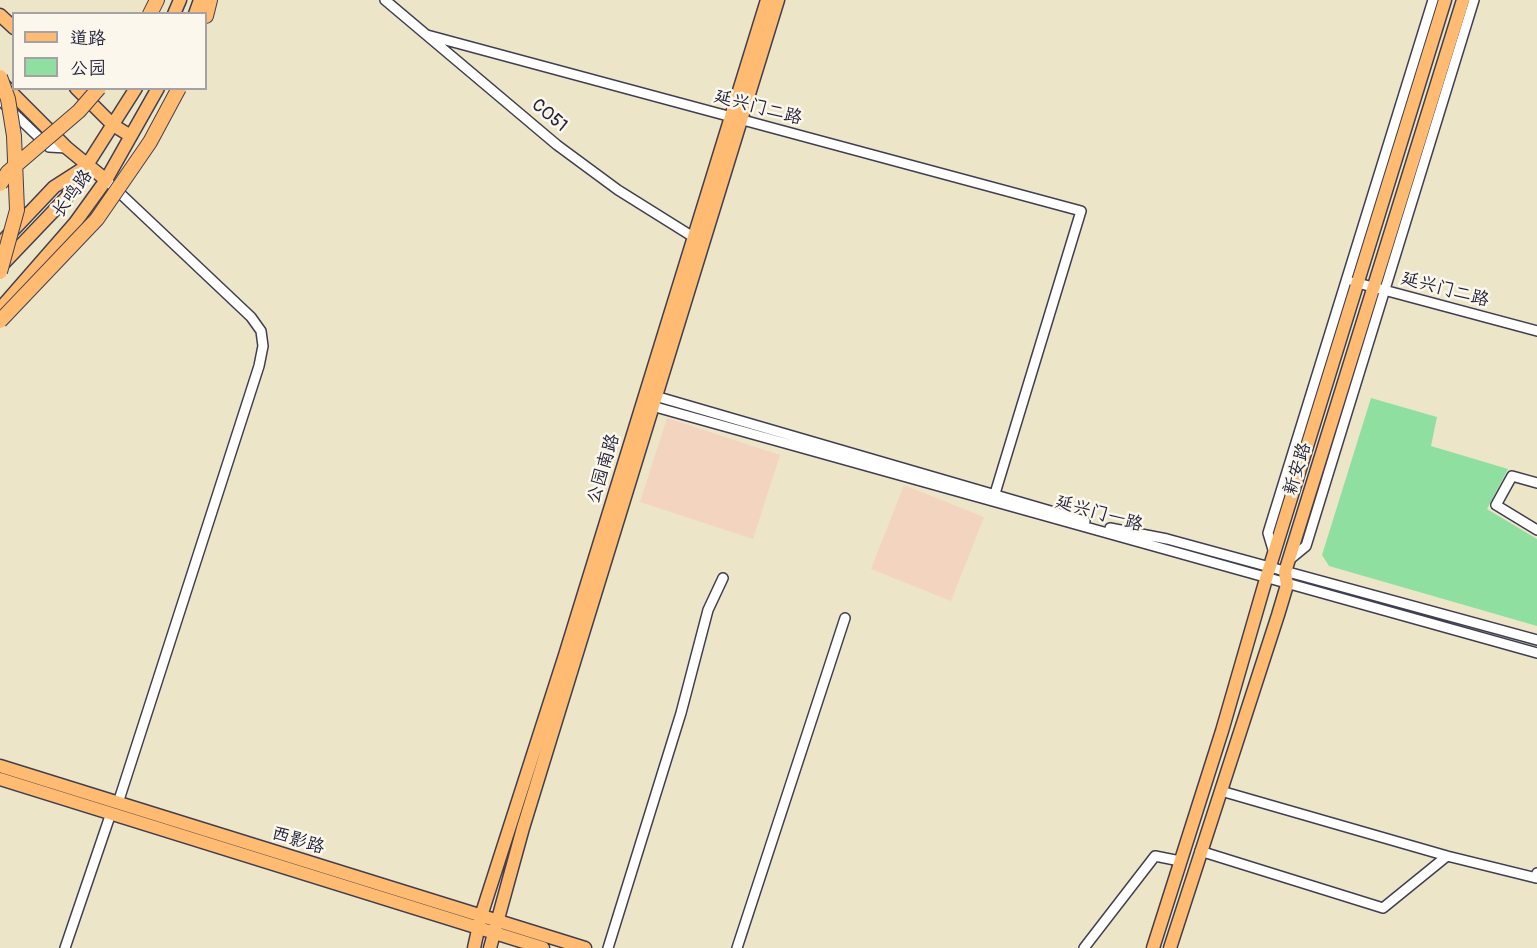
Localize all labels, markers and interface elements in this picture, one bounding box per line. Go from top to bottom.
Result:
legend [12,12,207,90]
text: 道路 [70,27,106,50]
text: 公园 [70,57,106,80]
street label: 延兴门二路 [712,86,804,130]
street label: C051 [527,95,571,137]
street label: 长鸣路 [48,166,98,222]
street label: 延兴门二路 [1399,268,1491,312]
street label: 公园南路 [583,431,625,507]
street label: 新安路 [1280,440,1316,498]
street label: 延兴门一路 [1053,491,1145,537]
street label: 西影路 [269,823,327,859]

